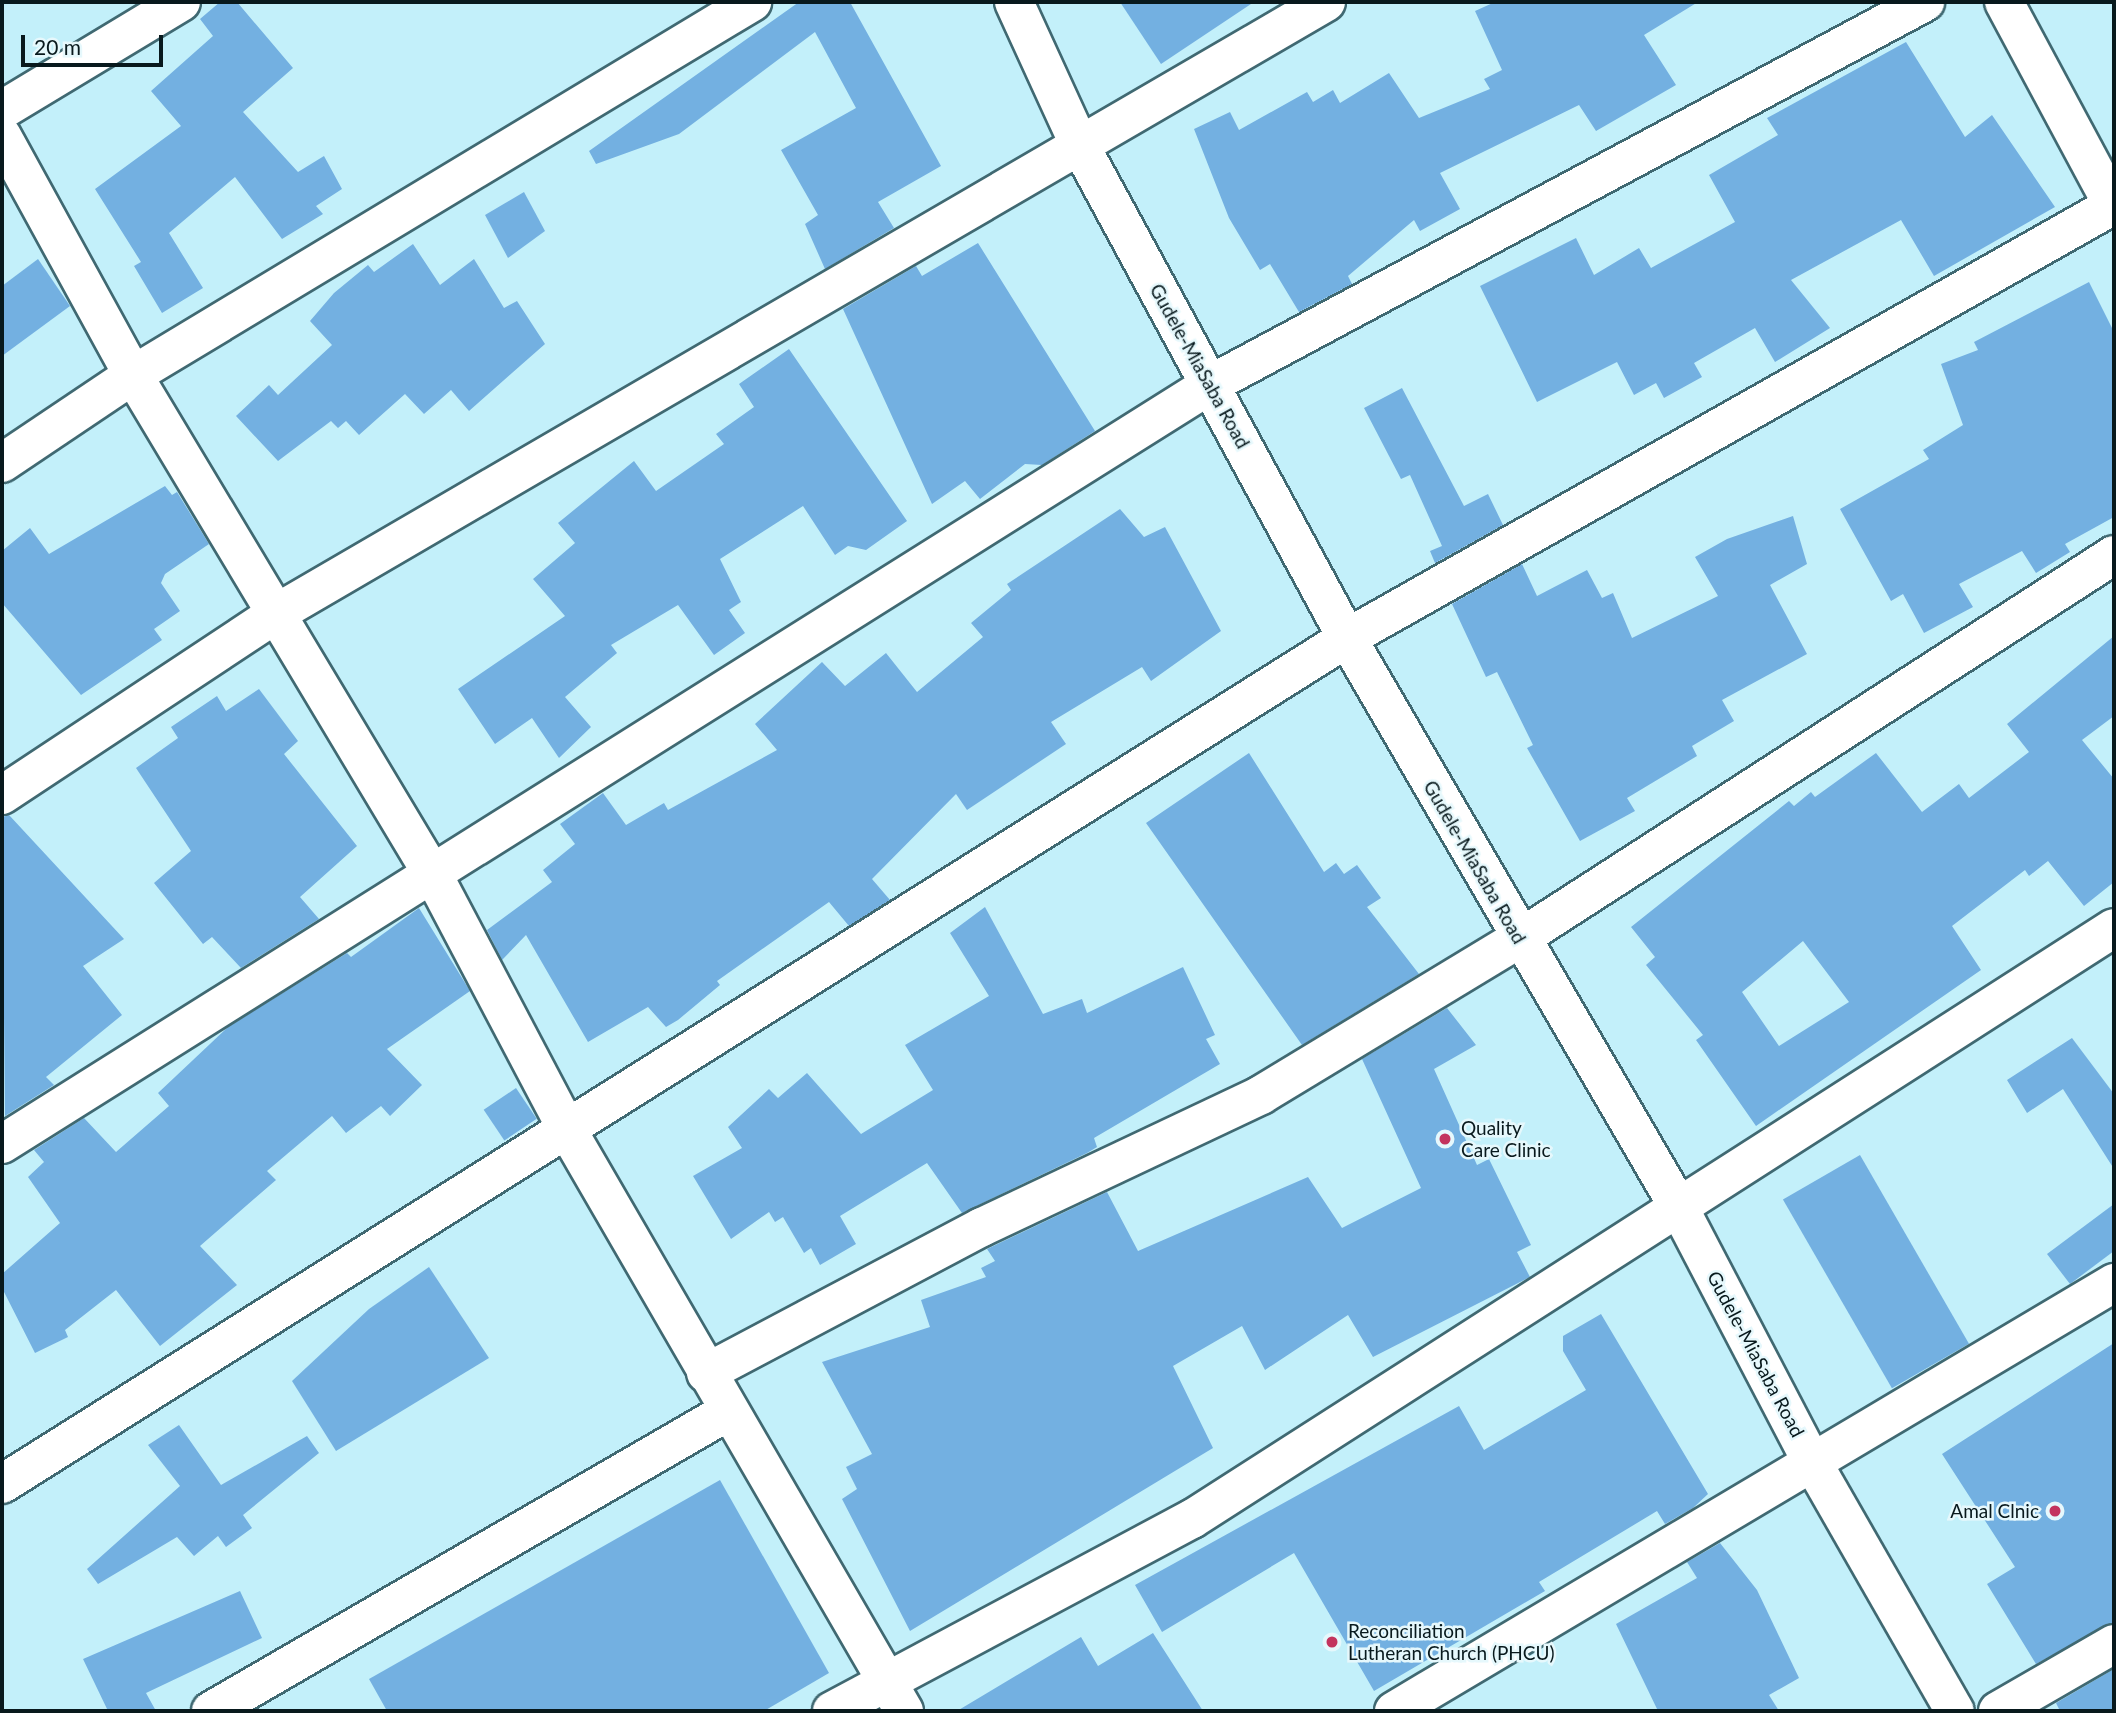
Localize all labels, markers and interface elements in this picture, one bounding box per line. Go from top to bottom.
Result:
scale bar [24,21,166,65]
text: 20 m [34,34,81,59]
street label: Gudele-MiaSaba Road [1145,280,1255,452]
street label: Gudele-MiaSaba Road [1419,776,1531,948]
place label: Quality Care Clinic [1461,1117,1551,1161]
marker: Quality Care Clinic [1435,1129,1455,1149]
street label: Gudele-MiaSaba Road [1703,1267,1809,1441]
place label: Amal Clnic [1950,1500,2039,1522]
marker: Amal Clnic [2045,1501,2065,1521]
place label: Reconciliation Lutheran Church (PHCU) [1348,1620,1555,1664]
marker: Reconciliation Lutheran Church (PHCU) [1322,1632,1342,1652]

